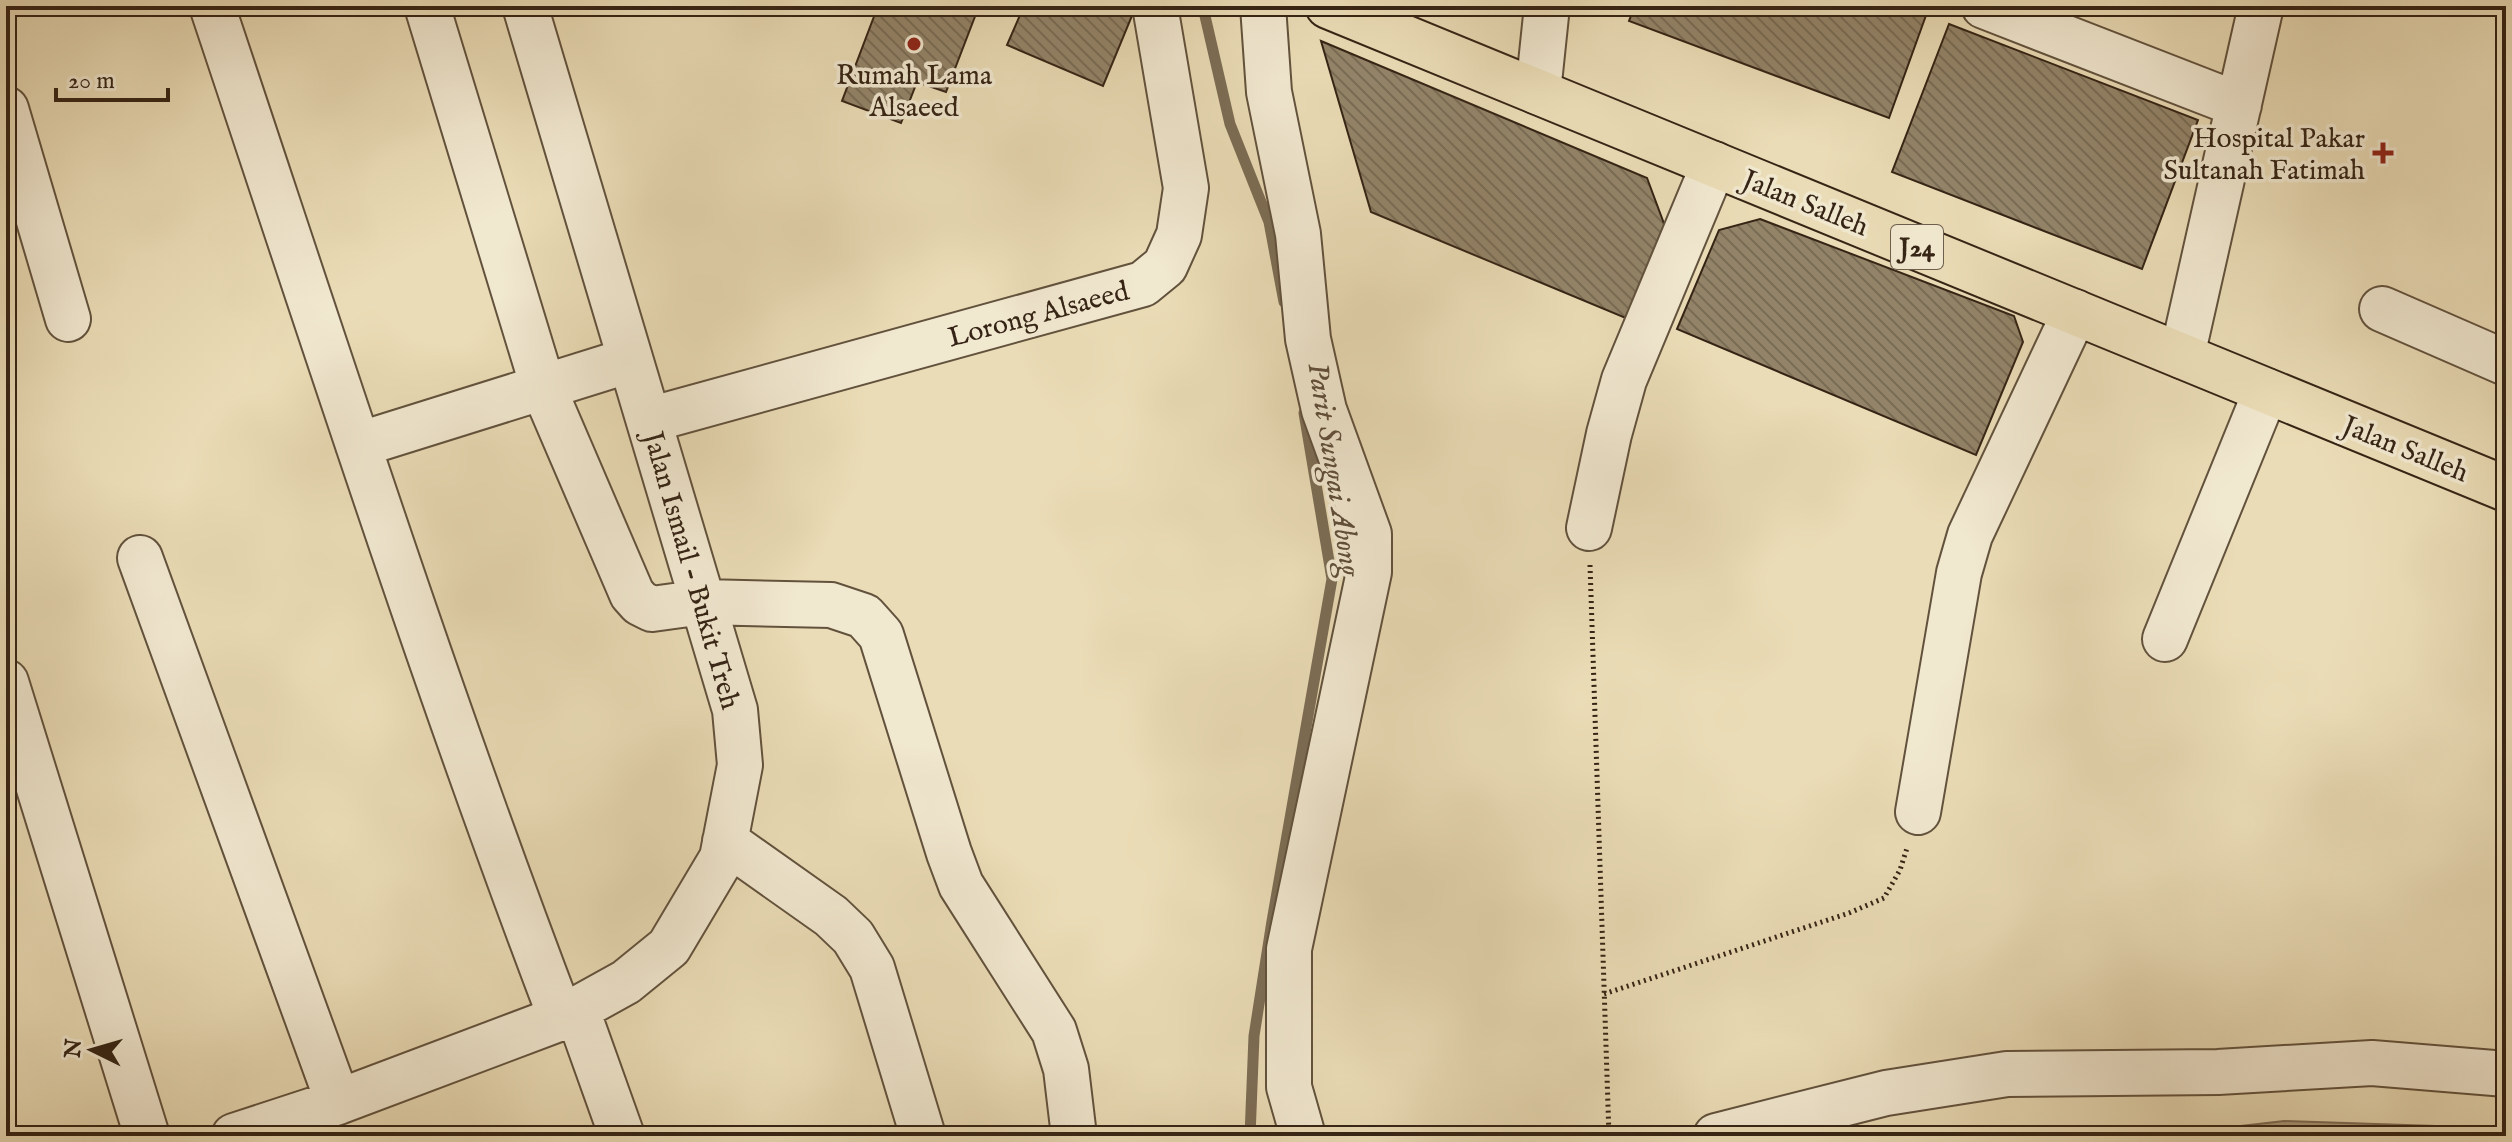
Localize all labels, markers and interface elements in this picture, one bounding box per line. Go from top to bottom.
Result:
marker: Rumah Lama Alsaeed [905,35,923,53]
scale bar [56,52,168,102]
place label: Rumah Lama Alsaeed [836,59,993,126]
text: 20 m [68,66,115,97]
place label: Hospital Pakar Sultanah Fatimah [2164,122,2365,189]
marker: Hospital Pakar Sultanah Fatimah [2372,142,2394,164]
street label: Jalan Salleh [1734,162,1873,245]
road number: J24 [1891,225,1943,269]
street label: Lorong Alsaeed [944,274,1133,356]
water label: Parit Sungai Abong [1297,360,1369,581]
street label: Jalan Salleh [2334,408,2473,491]
street label: Jalan Ismail - Bukit Treh [633,425,747,714]
north arrow [52,1010,132,1090]
text: N [59,1038,89,1060]

